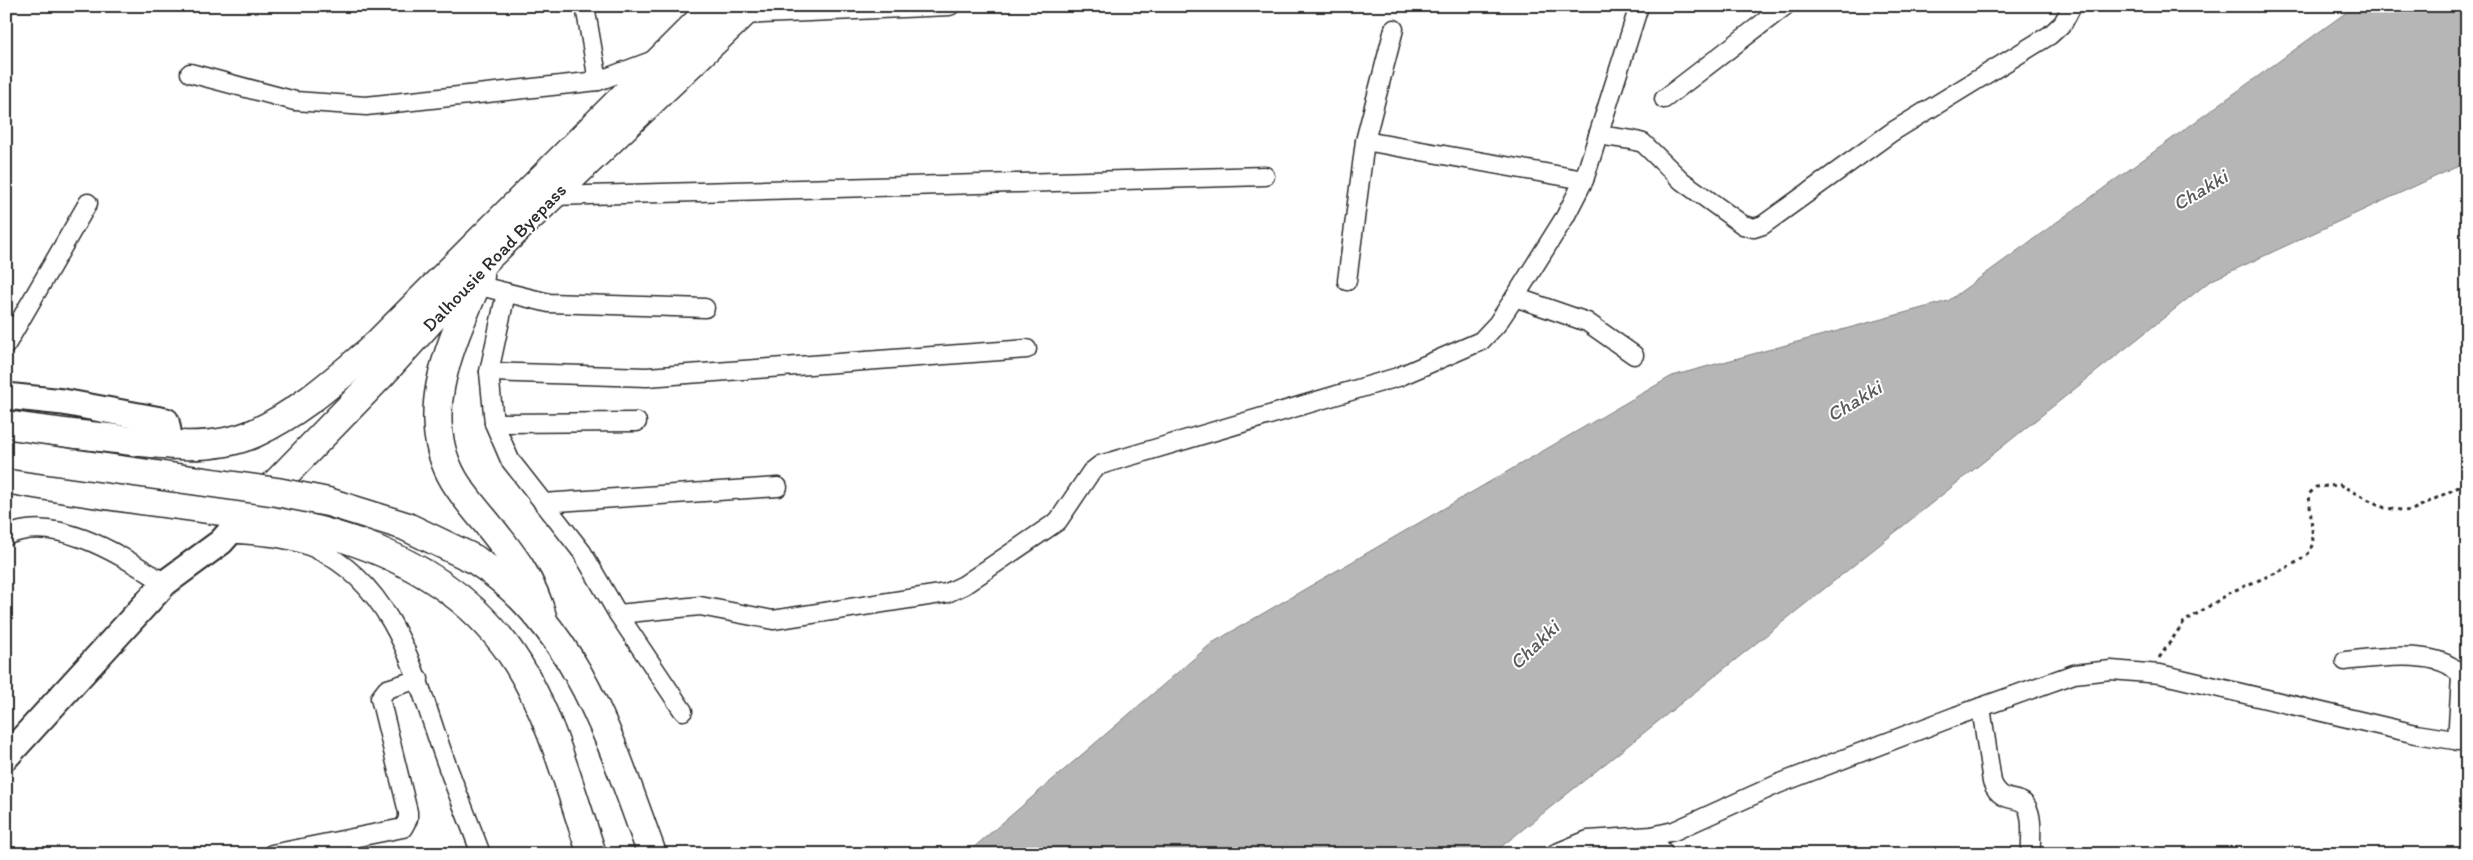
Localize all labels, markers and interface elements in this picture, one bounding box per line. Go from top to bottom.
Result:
water label: Chakki [2168,163,2233,216]
street label: Dalhousie Road Byepass [418,178,571,336]
water label: Chakki [1822,374,1887,427]
water label: Chakki [1504,614,1565,674]

